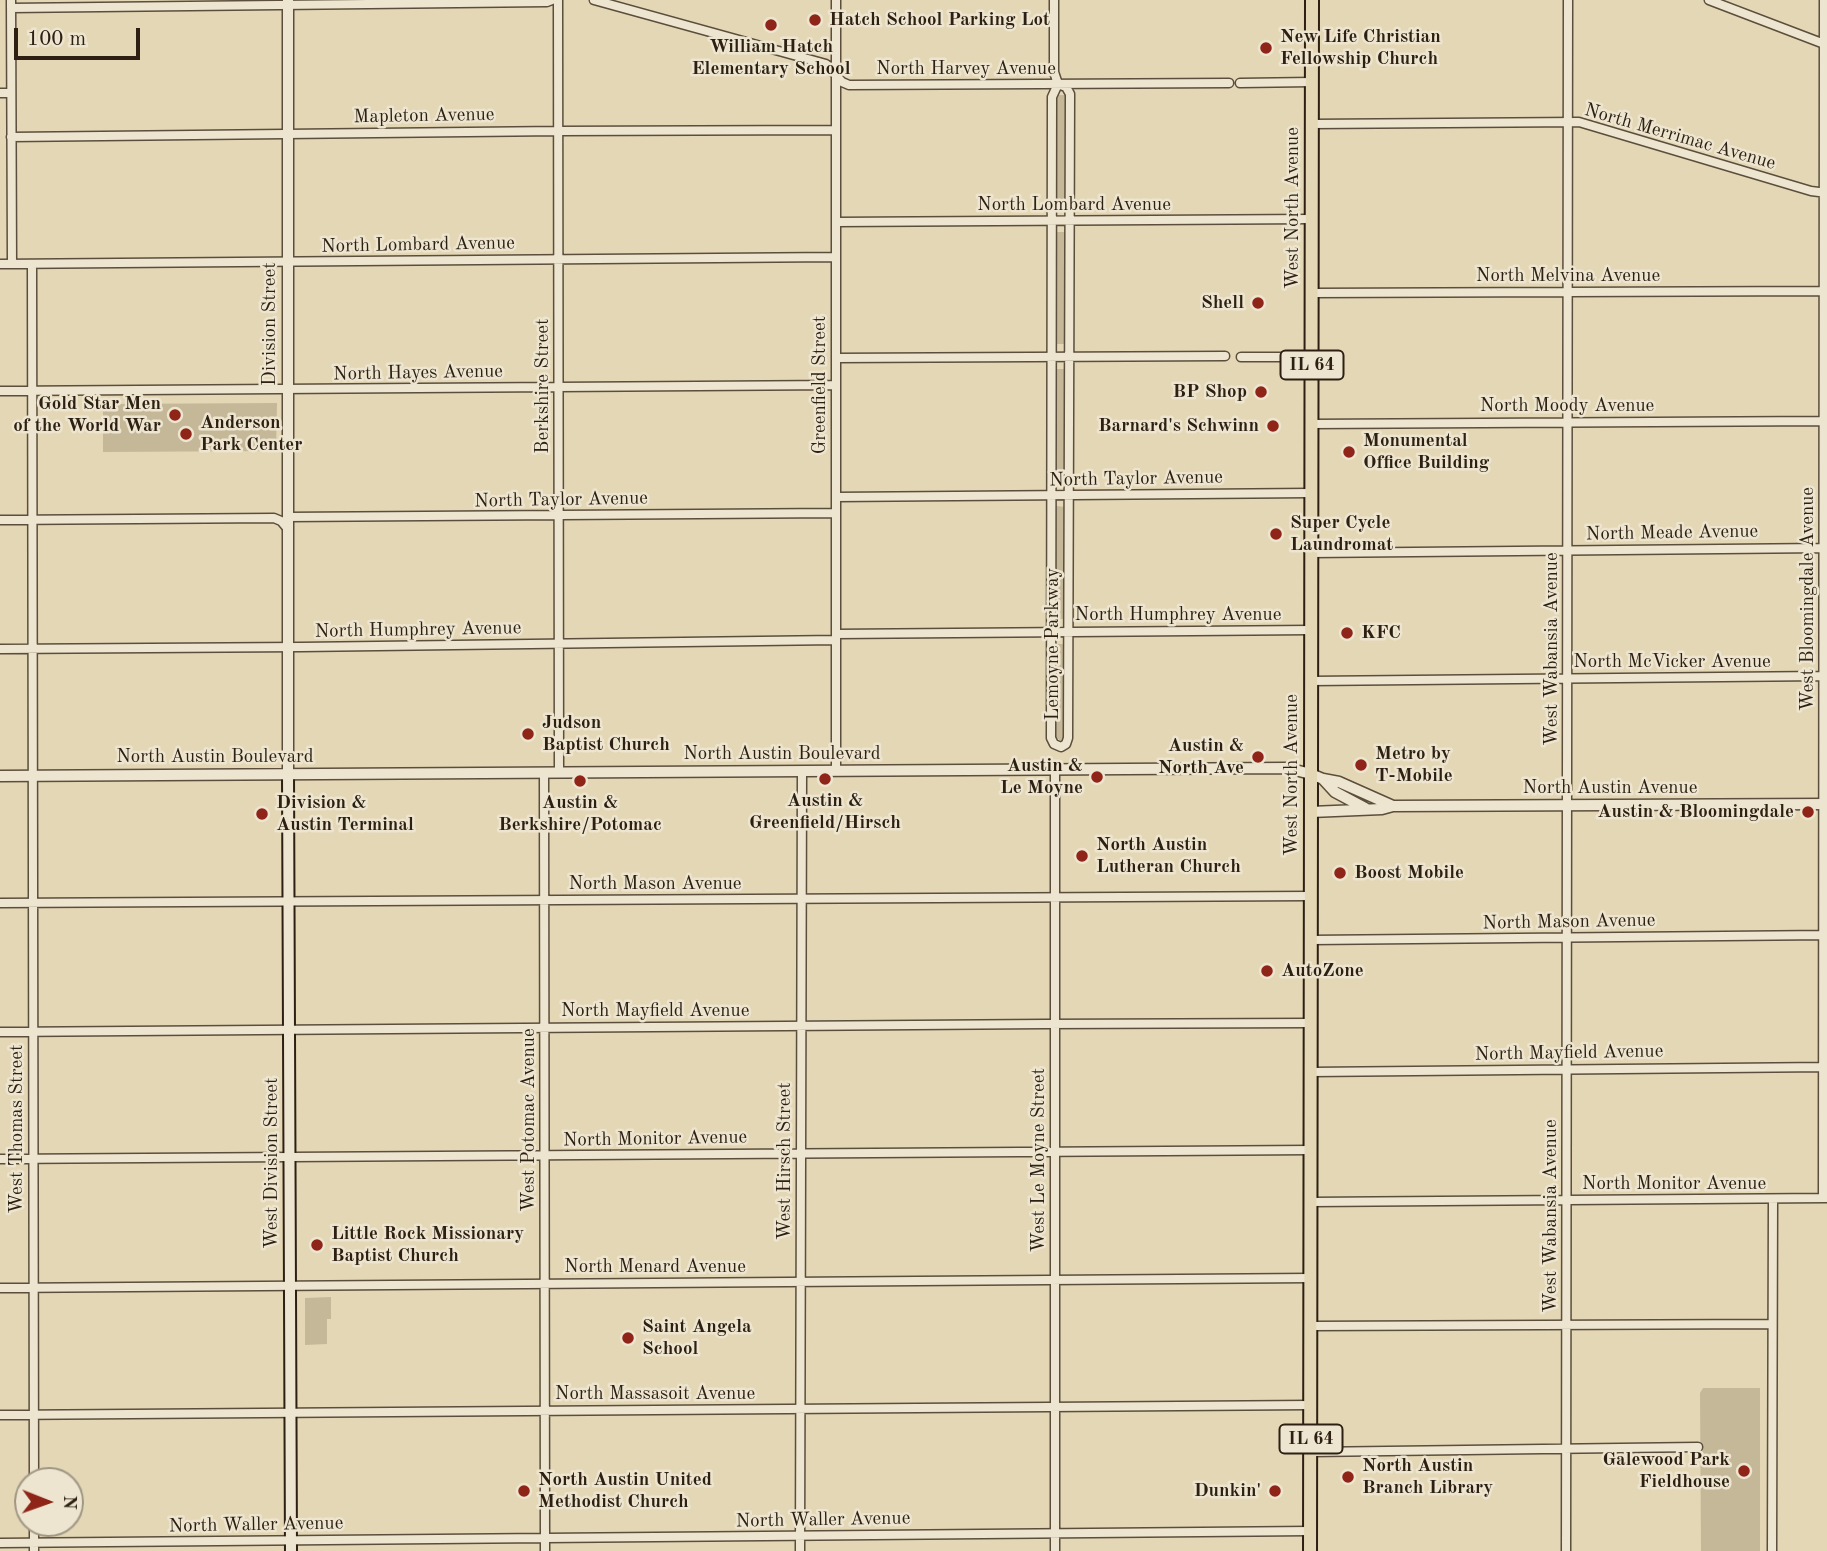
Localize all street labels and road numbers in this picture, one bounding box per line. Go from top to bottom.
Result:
street label: North Harvey Avenue [876,58,1056,80]
street label: North Merrimac Avenue [1582,99,1778,175]
street label: Mapleton Avenue [353,103,495,129]
street label: West North Avenue [1282,127,1304,289]
street label: North Lombard Avenue [977,194,1171,216]
street label: North Lombard Avenue [321,232,515,258]
street label: Division Street [259,262,281,386]
street label: North Melvina Avenue [1476,265,1660,287]
street label: Greenfield Street [809,316,831,454]
street label: Berkshire Street [532,318,554,454]
road number: IL 64 [1280,351,1344,380]
street label: North Hayes Avenue [333,360,503,386]
street label: North Moody Avenue [1480,395,1654,417]
street label: North Taylor Avenue [1049,466,1223,492]
street label: North Taylor Avenue [474,487,648,513]
street label: West Bloomingdale Avenue [1797,487,1819,711]
street label: North Meade Avenue [1586,520,1758,546]
street label: West Wabansia Avenue [1541,552,1563,746]
street label: Lemoyne Parkway [1042,568,1064,720]
street label: North Humphrey Avenue [1075,604,1281,626]
street label: North Humphrey Avenue [314,617,522,643]
street label: North McVicker Avenue [1573,651,1771,673]
street label: West North Avenue [1281,694,1303,856]
street label: North Austin Boulevard [683,743,881,765]
street label: North Austin Boulevard [116,746,314,768]
street label: North Austin Avenue [1523,777,1697,799]
street label: North Mason Avenue [568,873,742,895]
street label: North Mason Avenue [1482,909,1656,935]
street label: North Mayfield Avenue [561,1000,749,1022]
street label: West Potomac Avenue [518,1028,540,1212]
street label: North Mayfield Avenue [1474,1040,1664,1066]
street label: West Thomas Street [6,1044,28,1214]
street label: West Le Moyne Street [1028,1068,1050,1252]
street label: West Division Street [261,1077,283,1249]
street label: West Hirsch Street [774,1082,796,1240]
street label: West Wabansia Avenue [1540,1119,1562,1313]
street label: North Monitor Avenue [563,1126,747,1152]
street label: North Monitor Avenue [1582,1173,1766,1195]
street label: North Menard Avenue [564,1256,746,1278]
street label: North Massasoit Avenue [555,1383,755,1405]
road number: IL 64 [1280,1424,1342,1454]
street label: North Waller Avenue [735,1507,911,1533]
street label: North Waller Avenue [168,1512,344,1538]

